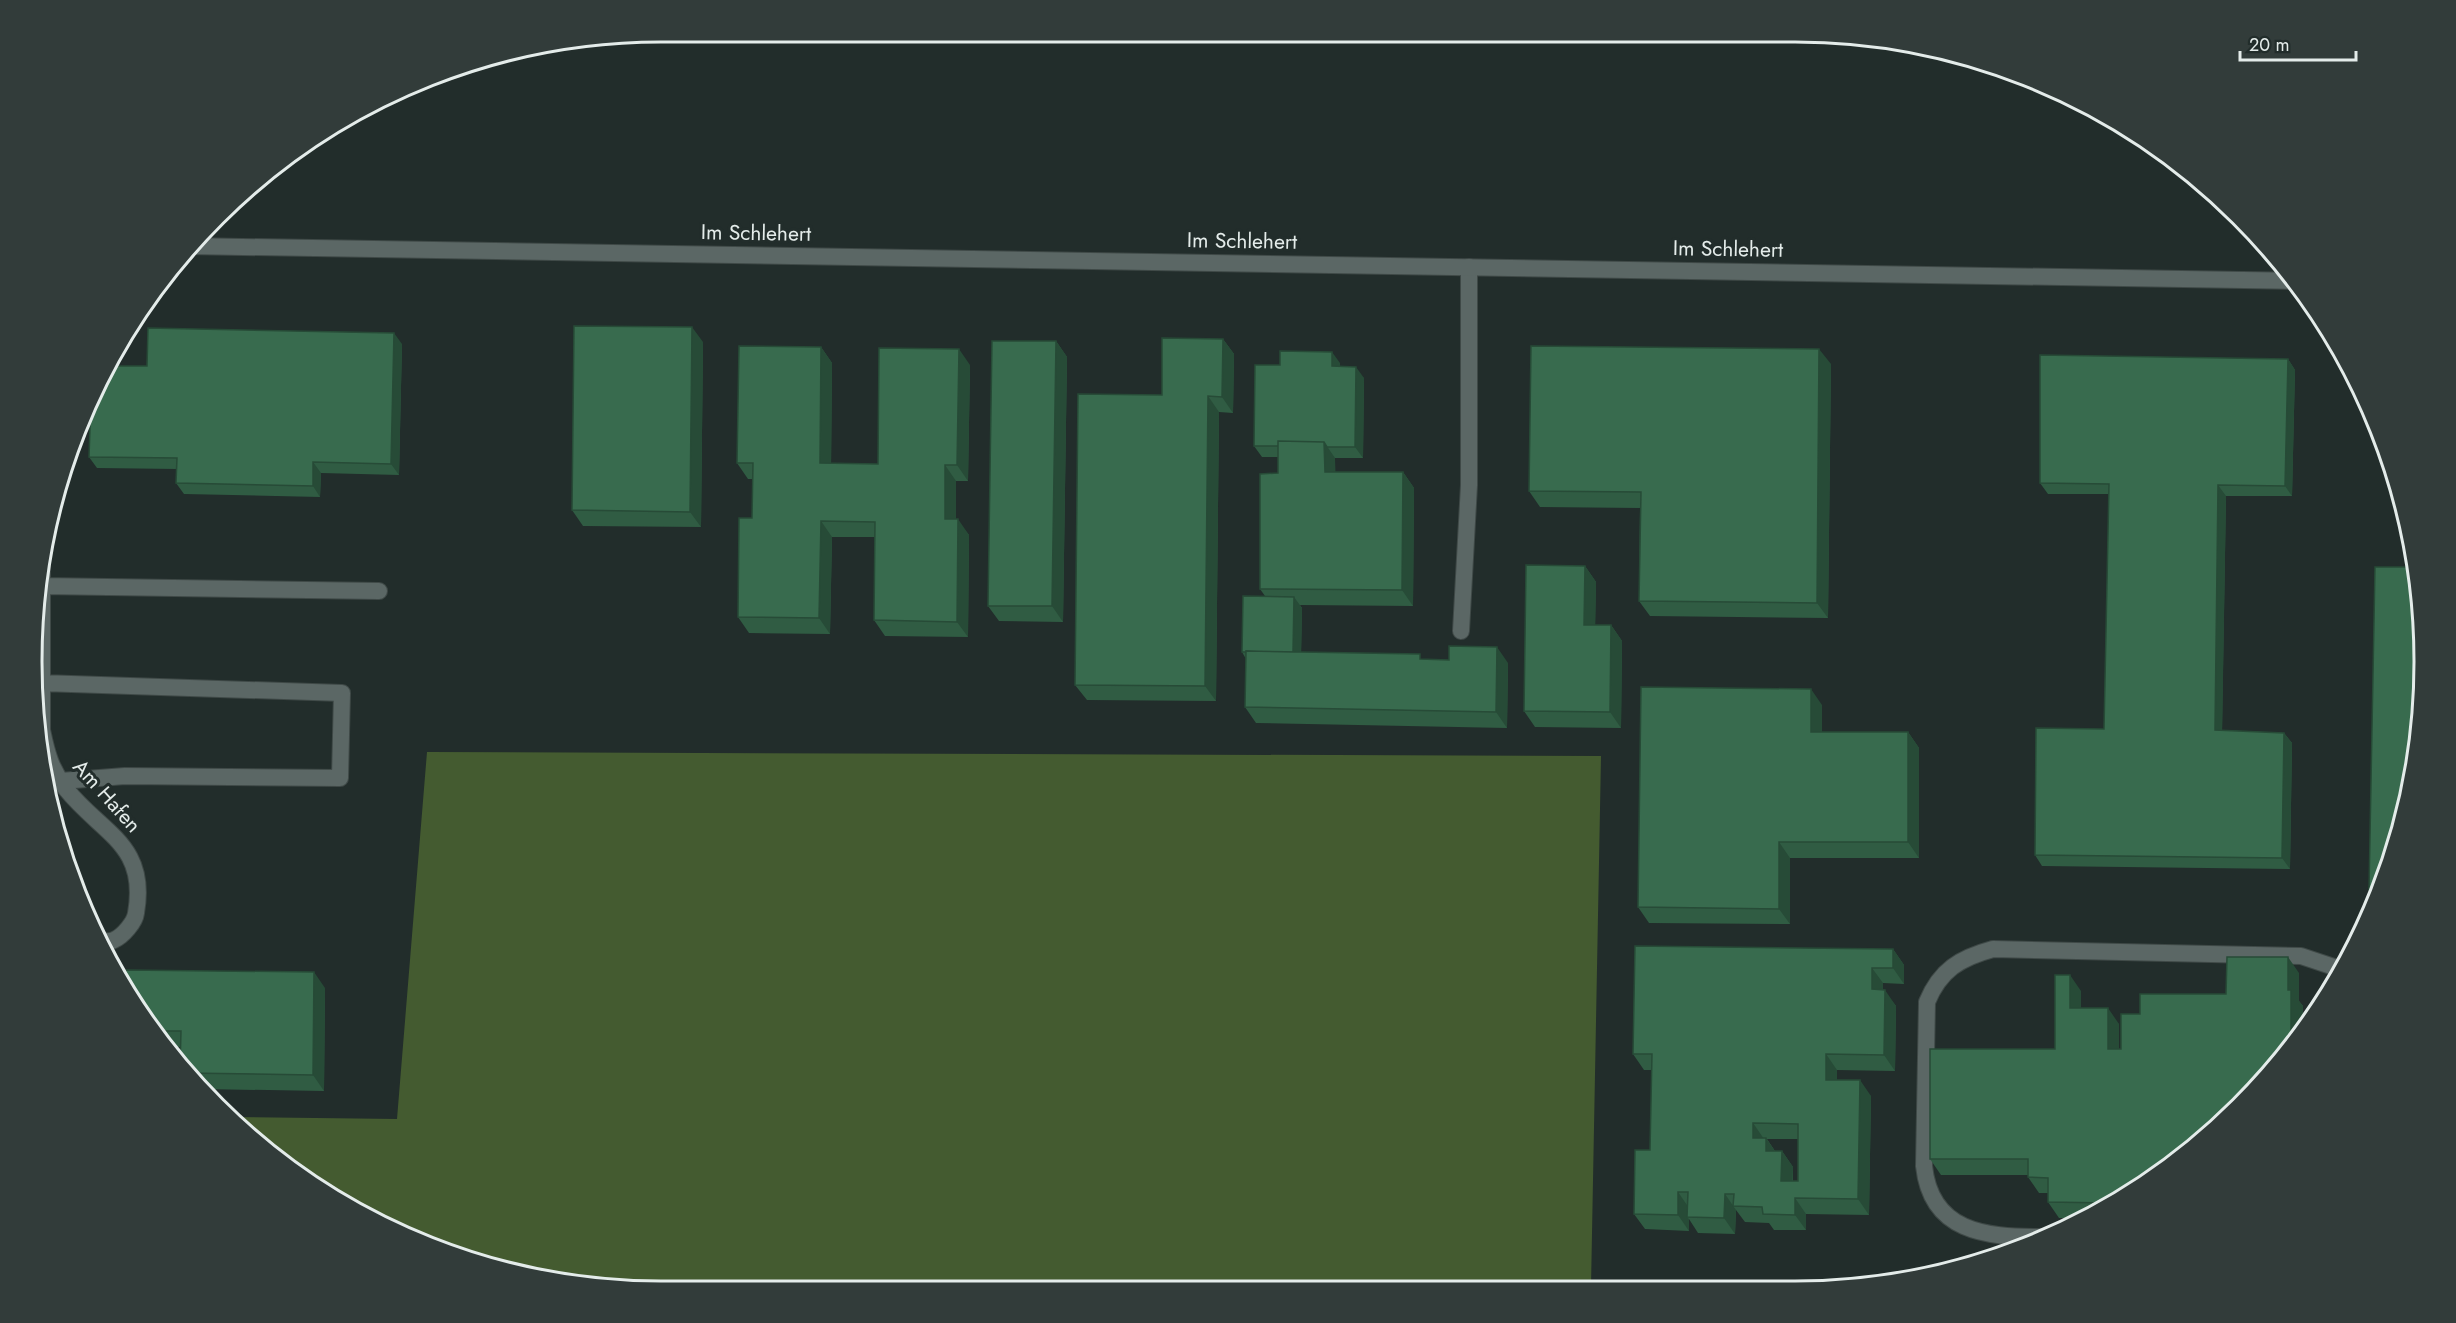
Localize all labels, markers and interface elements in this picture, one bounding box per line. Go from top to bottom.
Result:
scale bar [2240,24,2356,62]
text: 20 m [2249,32,2289,58]
street label: Im Schlehert [701,217,811,249]
street label: Im Schlehert [1187,225,1297,257]
street label: Im Schlehert [1673,233,1783,265]
street label: Am Hafen [66,753,148,839]

